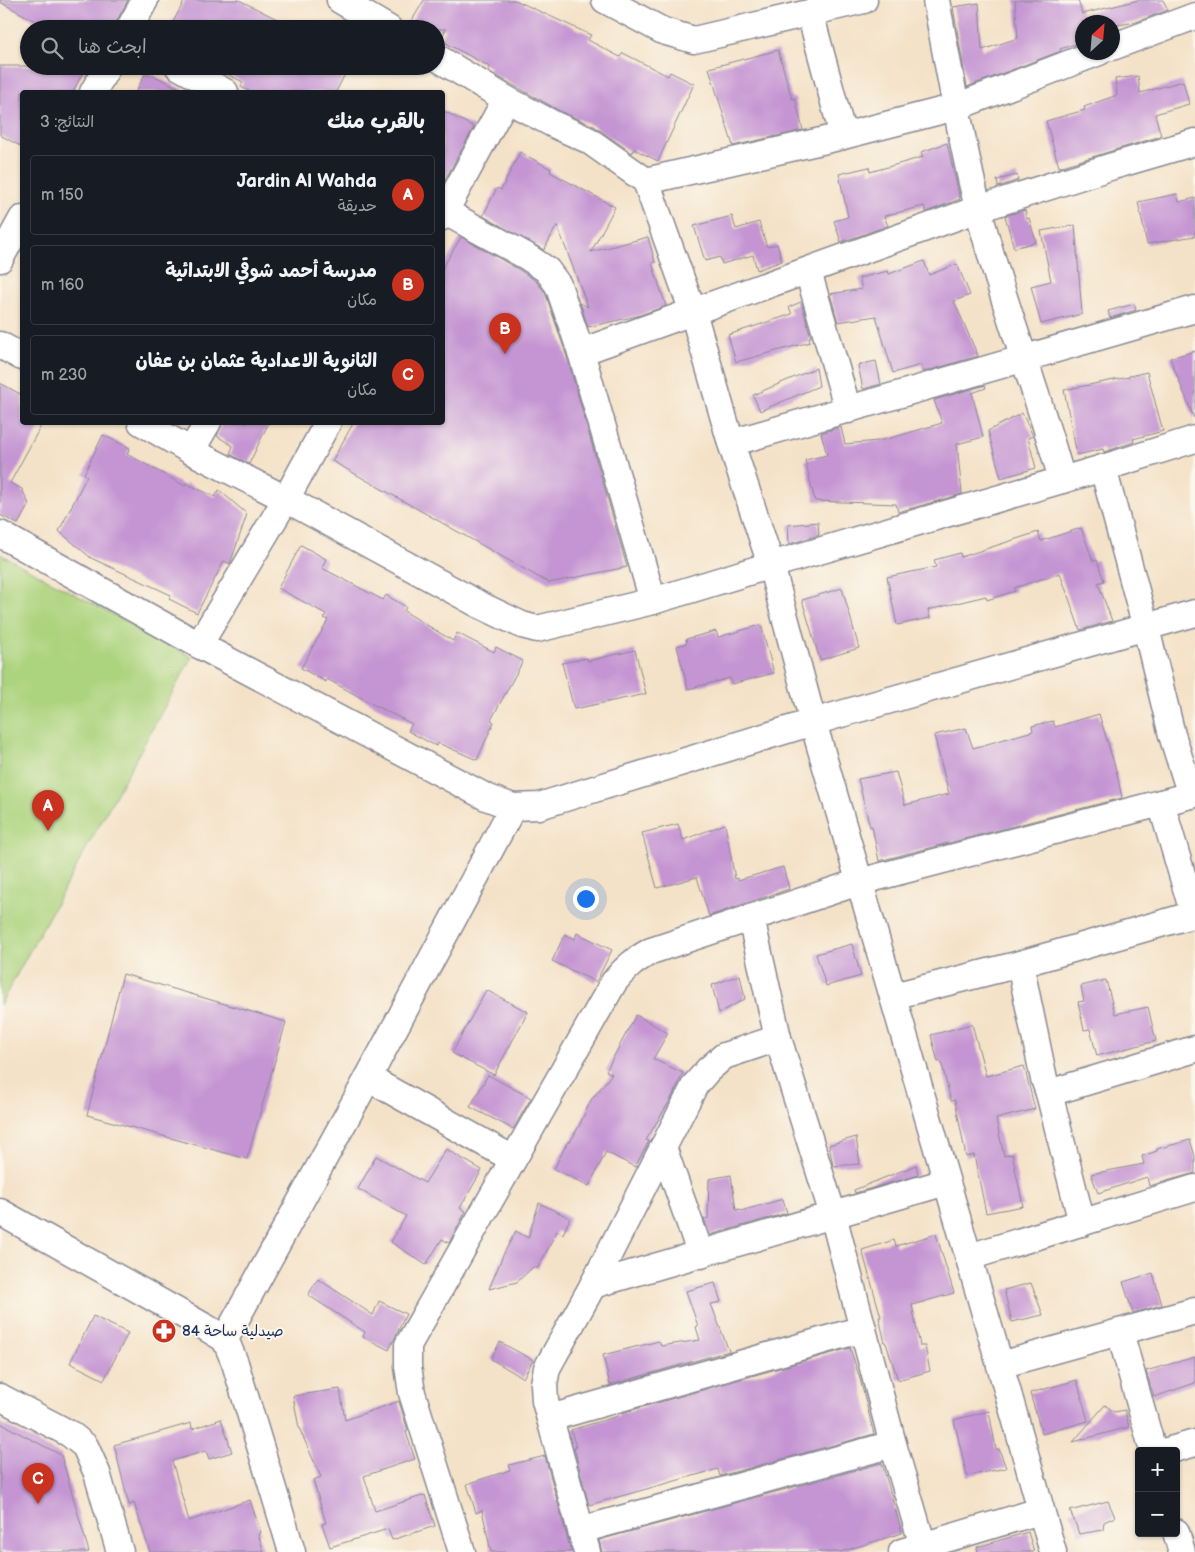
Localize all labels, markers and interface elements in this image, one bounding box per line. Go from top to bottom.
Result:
north arrow [1075,15,1120,60]
search box [20,20,445,75]
icon: search [38,34,66,62]
text: ابحث هنا [78,36,147,59]
text: بالقرب منك [327,109,425,134]
text: النتائج: 3 [40,113,94,132]
text: Jardin Al Wahda [237,170,377,193]
text: 150 m [41,186,83,205]
text: A [403,186,413,205]
text: حديقة [338,197,377,216]
text: مدرسة أحمد شوقي الابتدائية [165,260,377,283]
text: 160 m [41,276,84,295]
text: B [402,276,414,295]
text: مكان [347,291,377,310]
pin: B [489,313,521,354]
text: الثانوية الاعدادية عثمان بن عفان [135,350,377,373]
text: 230 m [41,366,87,385]
text: C [402,366,414,385]
text: مكان [347,381,377,400]
pin: A [32,790,64,831]
your location [573,886,599,912]
pharmacy icon: صيدلية ساحة 84 [151,1318,177,1344]
place label: صيدلية ساحة 84 [182,1322,284,1341]
map controls [1135,1447,1180,1537]
button: + [1135,1447,1180,1492]
pin: C [22,1463,54,1504]
button: − [1135,1492,1180,1537]

